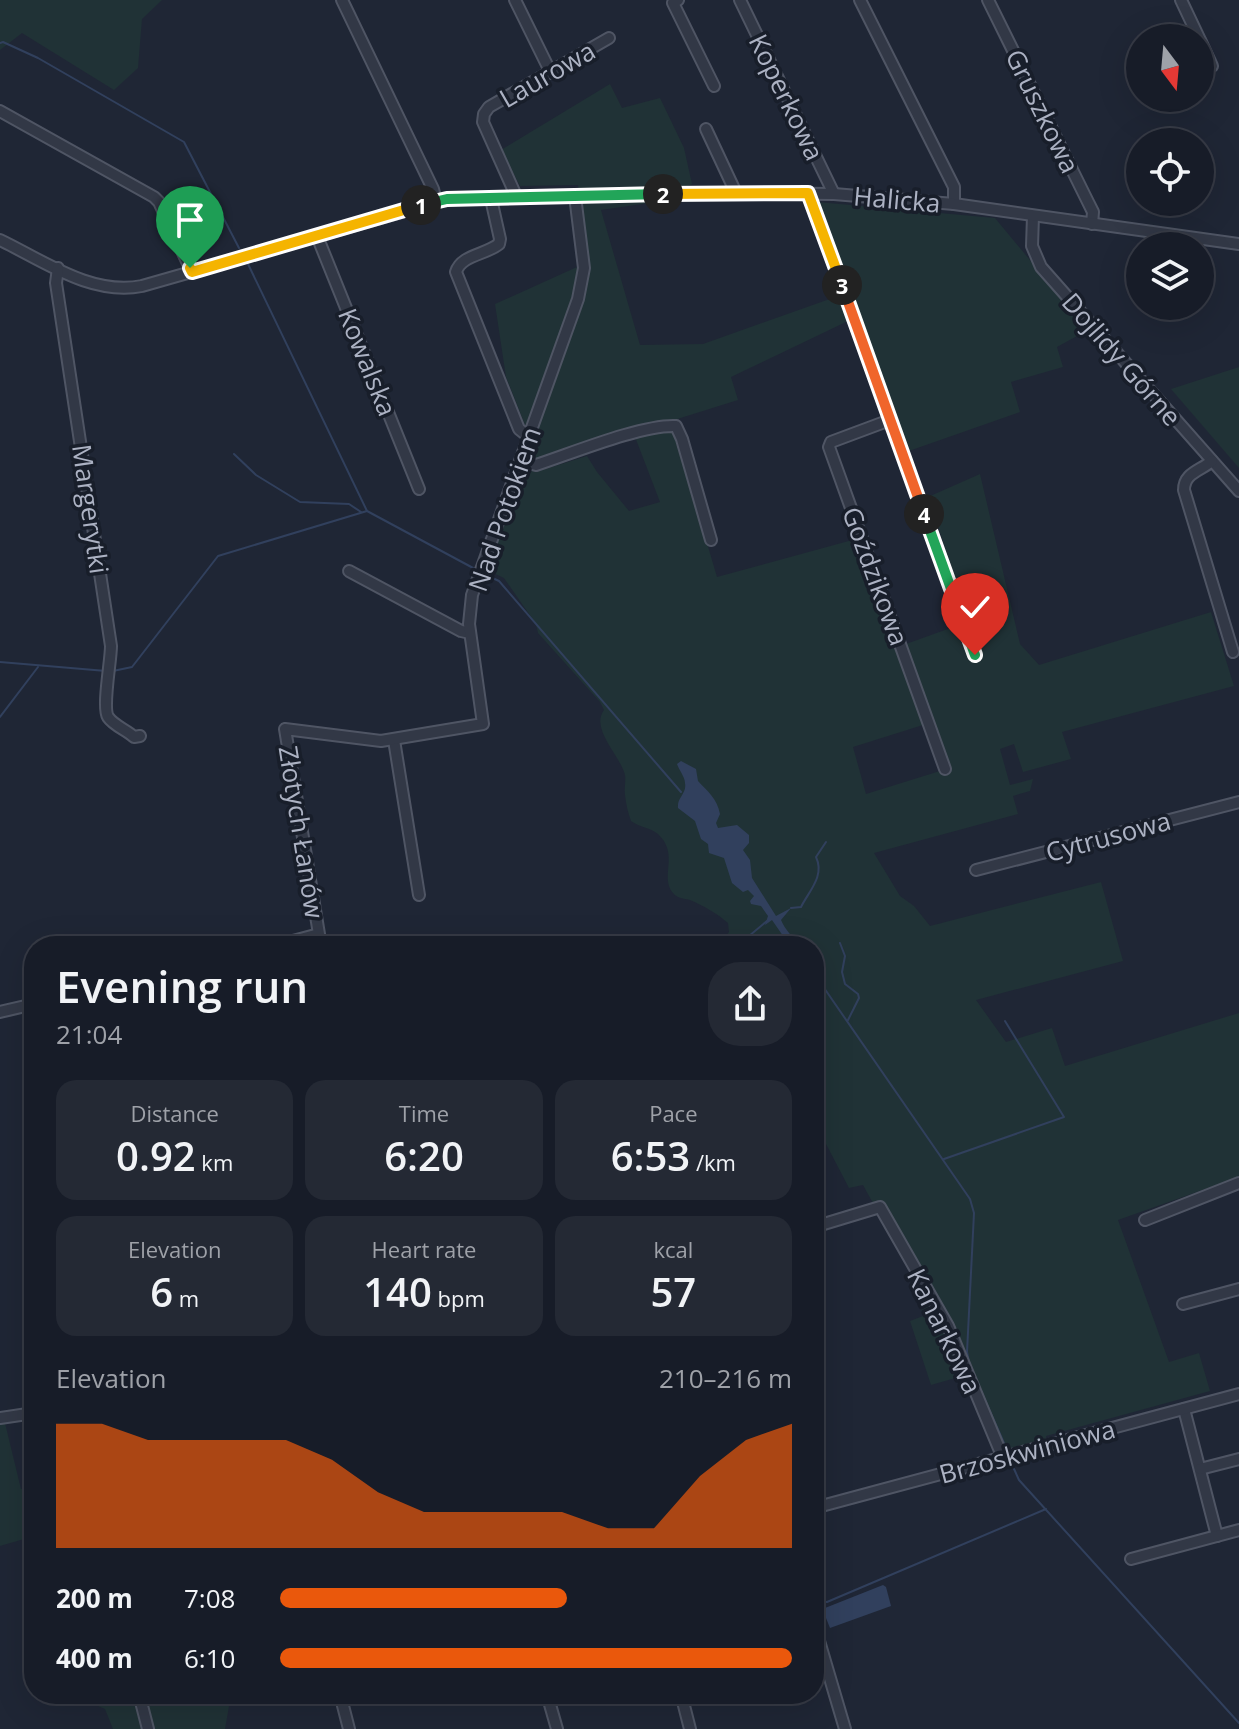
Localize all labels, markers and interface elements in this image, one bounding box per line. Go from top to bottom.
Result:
north arrow [1126,24,1214,112]
map controls [1126,24,1214,320]
street label: Koperkowa [741,28,833,166]
street label: Laurowa [493,32,601,116]
street label: Gruszkowa [997,43,1089,179]
button: locate [1126,128,1214,216]
pin: 2 [643,174,683,214]
street label: Halicka [852,177,942,221]
text: 2 [657,179,669,209]
pin: 1 [401,185,441,225]
pin [156,186,224,268]
text: 1 [415,190,427,220]
icon: arrive [168,198,212,242]
button: layers [1126,232,1214,320]
pin: 3 [822,265,862,305]
text: 3 [836,270,848,300]
street label: Dojlidy Górne [1054,285,1190,433]
street label: Kowalska [330,303,406,421]
street label: Nad Potokiem [459,422,549,596]
street label: Margerytki [64,442,118,576]
pin: 4 [904,494,944,534]
text: 4 [918,499,930,529]
street label: Goździkowa [834,502,918,650]
pin [941,573,1009,655]
icon: check [953,585,997,629]
street label: Złotych Łanów [271,743,333,921]
street label: Cytrusowa [1042,802,1174,870]
text: Evening run [56,956,308,1016]
button: share [708,962,792,1046]
text: 21:04 [56,1016,122,1052]
text: Distance [130,1098,219,1128]
text: Time [399,1098,449,1128]
text: Pace [649,1098,698,1128]
text: 0.92 [116,1128,196,1183]
text: 6:20 [384,1128,464,1183]
text: 6:53 [611,1128,690,1183]
text: km [196,1147,233,1177]
text: /km [690,1147,736,1177]
text: Elevation [128,1234,221,1264]
text: Heart rate [372,1234,476,1264]
text: kcal [653,1234,693,1264]
street label: Kanarkowa [899,1262,991,1400]
text: 6 [150,1264,173,1319]
text: 140 [363,1264,432,1319]
text: 57 [650,1264,696,1319]
text: m [173,1283,199,1313]
text: bpm [432,1283,485,1313]
text: Elevation [56,1360,166,1396]
text: 210–216 m [659,1360,792,1396]
street label: Brzoskwiniowa [935,1410,1119,1492]
text: 200 m [56,1580,133,1616]
text: 7:08 [184,1580,235,1616]
text: 400 m [56,1640,133,1676]
text: 6:10 [184,1640,235,1676]

